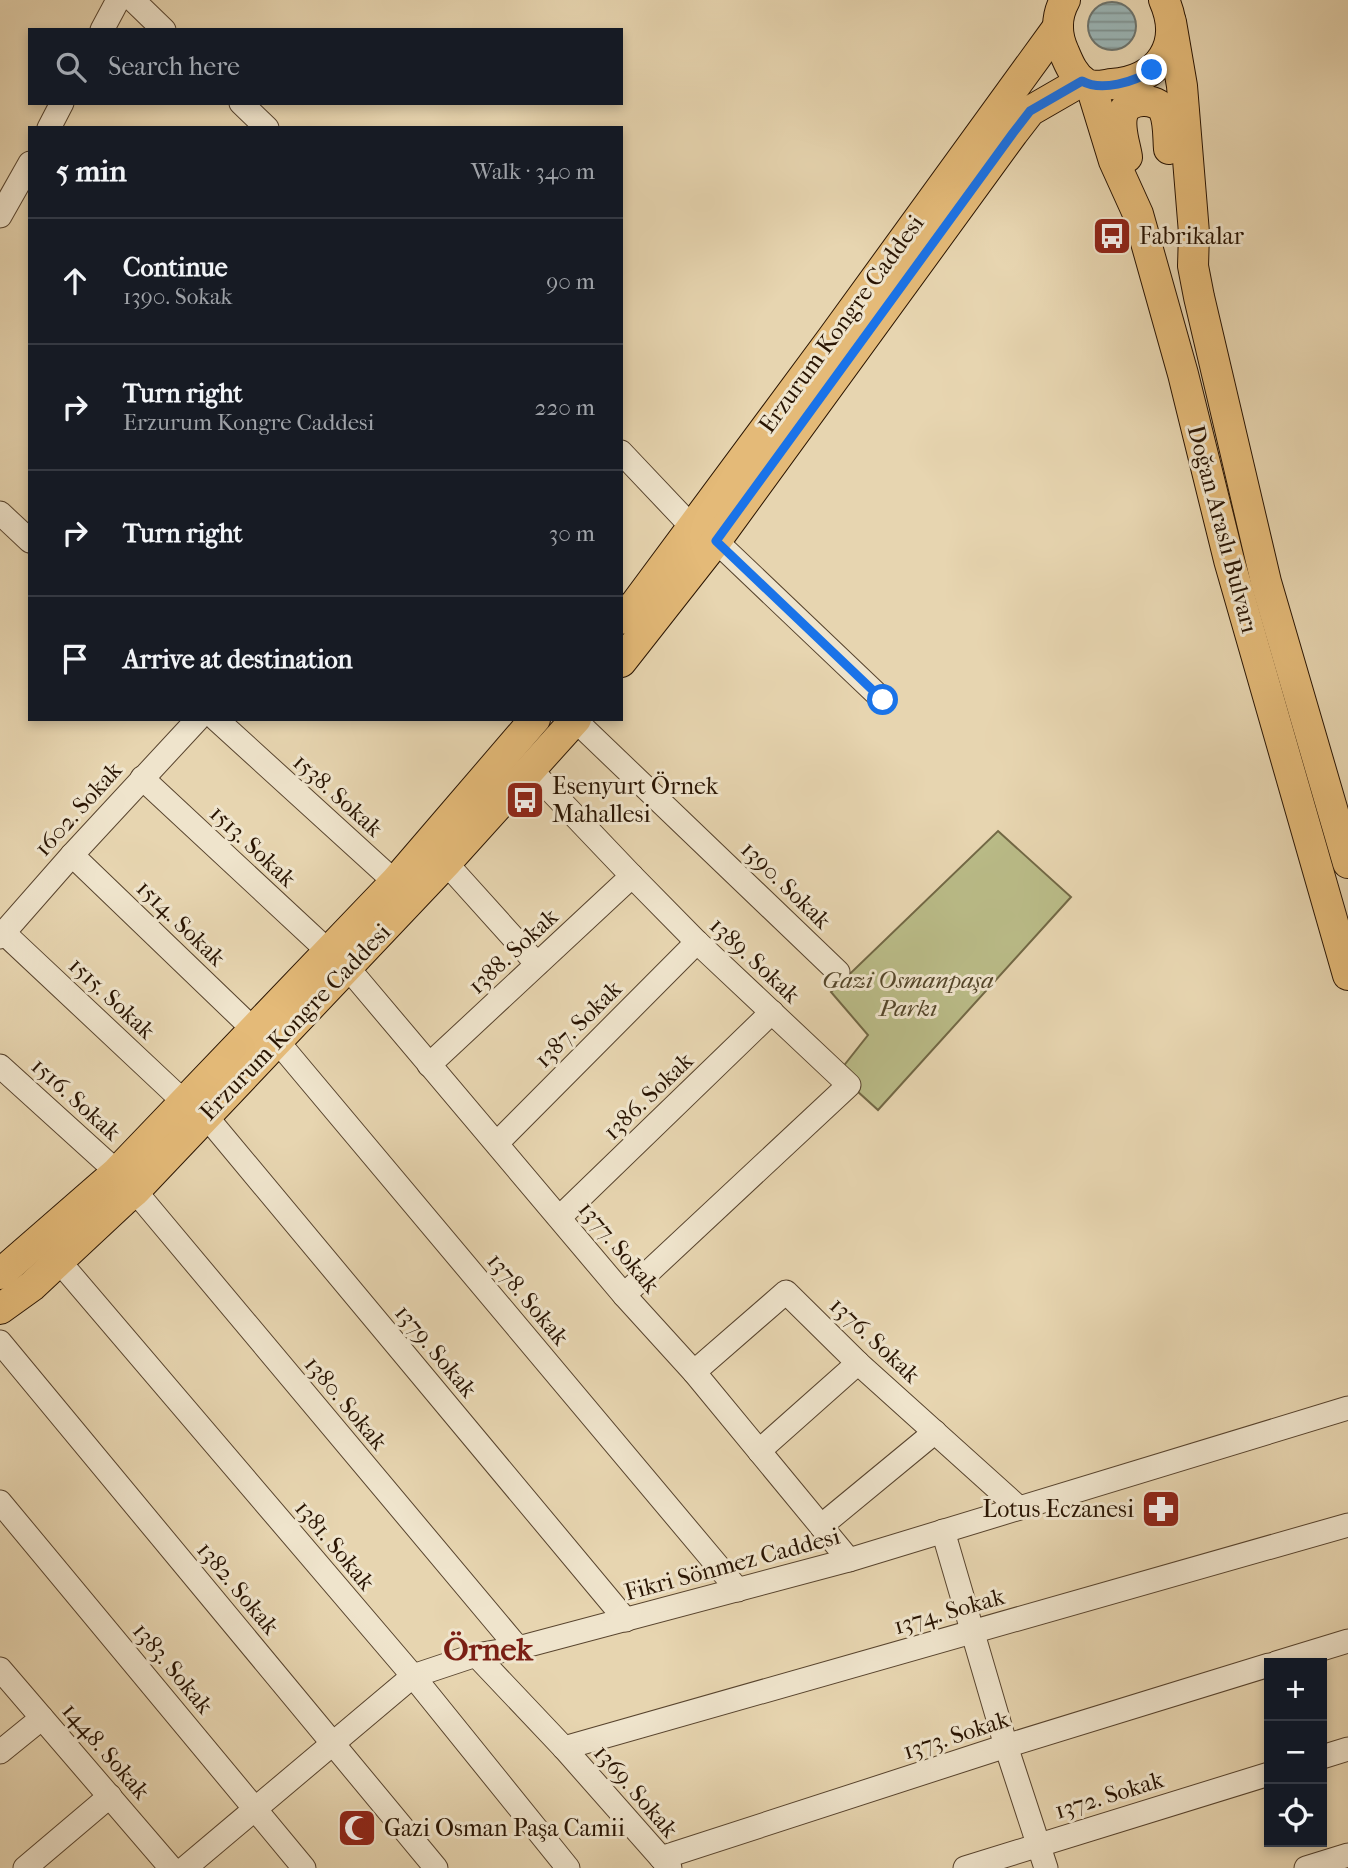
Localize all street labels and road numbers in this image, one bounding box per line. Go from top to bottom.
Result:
street label: Erzurum Kongre Caddesi [753,210,929,438]
street label: Doğan Araslı Bulvarı [1182,422,1264,636]
street label: 1538. Sokak [288,748,389,843]
street label: 1602. Sokak [28,756,128,862]
street label: 1513. Sokak [204,799,302,893]
street label: 1390. Sokak [735,835,837,935]
street label: 1514. Sokak [131,874,232,972]
street label: 1388. Sokak [462,902,564,1000]
street label: 1389. Sokak [704,911,806,1009]
street label: Erzurum Kongre Caddesi [194,918,396,1126]
street label: 1515. Sokak [63,951,161,1045]
street label: 1387. Sokak [529,974,628,1073]
street label: 1386. Sokak [597,1046,699,1145]
street label: 1516. Sokak [26,1052,127,1147]
street label: 1377. Sokak [573,1195,666,1299]
street label: 1378. Sokak [481,1247,575,1351]
street label: 1376. Sokak [824,1291,926,1389]
street label: 1379. Sokak [389,1299,483,1404]
street label: 1380. Sokak [299,1350,394,1456]
street label: 1381. Sokak [289,1494,381,1596]
street label: Fikri Sönmez Caddesi [621,1522,843,1606]
street label: 1382. Sokak [191,1536,285,1641]
street label: 1374. Sokak [890,1582,1008,1640]
street label: 1383. Sokak [127,1617,220,1720]
street label: 1448. Sokak [56,1697,156,1806]
street label: 1373. Sokak [899,1705,1013,1765]
street label: 1369. Sokak [588,1739,684,1844]
street label: 1372. Sokak [1051,1765,1167,1825]

